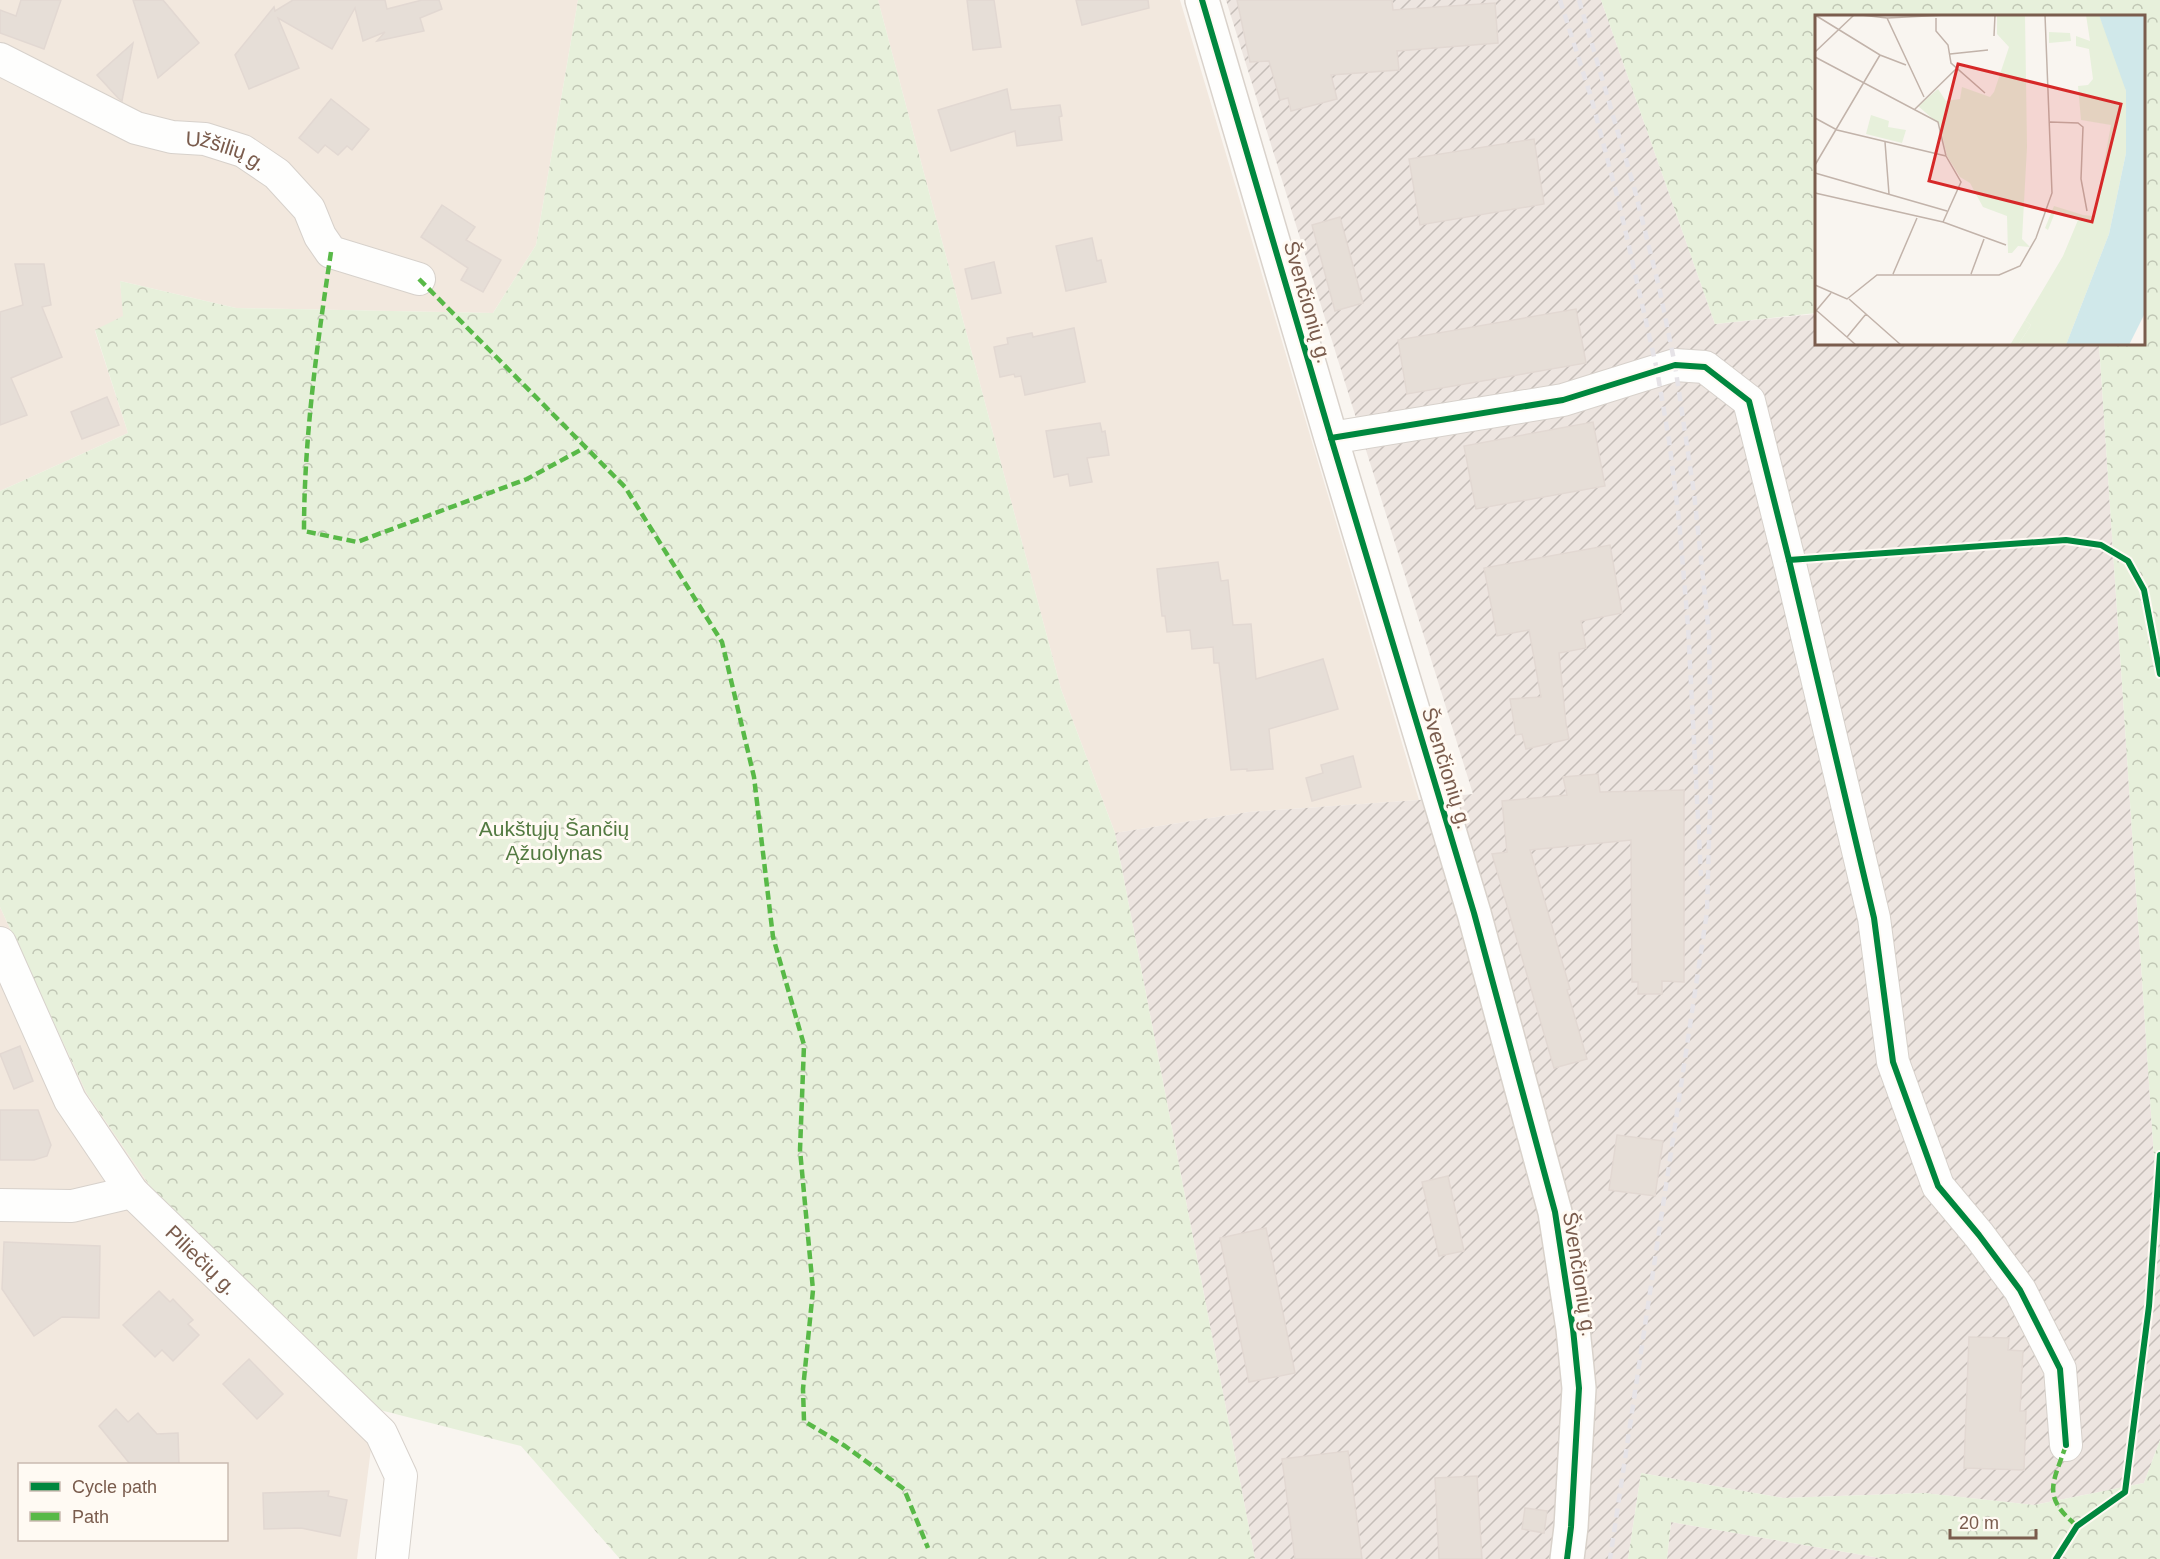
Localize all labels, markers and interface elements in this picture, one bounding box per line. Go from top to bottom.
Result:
inset map [1815,15,2145,345]
street label: Užšilių g. [185,126,271,175]
street label: Švenčionių g. [1280,238,1336,366]
street label: Švenčionių g. [1418,704,1476,832]
park label: Aukštųjų Šančių Ąžuolynas [479,817,629,864]
street label: Švenčionių g. [1559,1210,1601,1338]
street label: Piliečių g. [161,1220,242,1299]
legend [18,1463,228,1541]
text: Cycle path [72,1477,157,1497]
scale bar [1950,1502,2036,1540]
text: Path [72,1507,109,1527]
text: 20 m [1959,1513,1999,1533]

